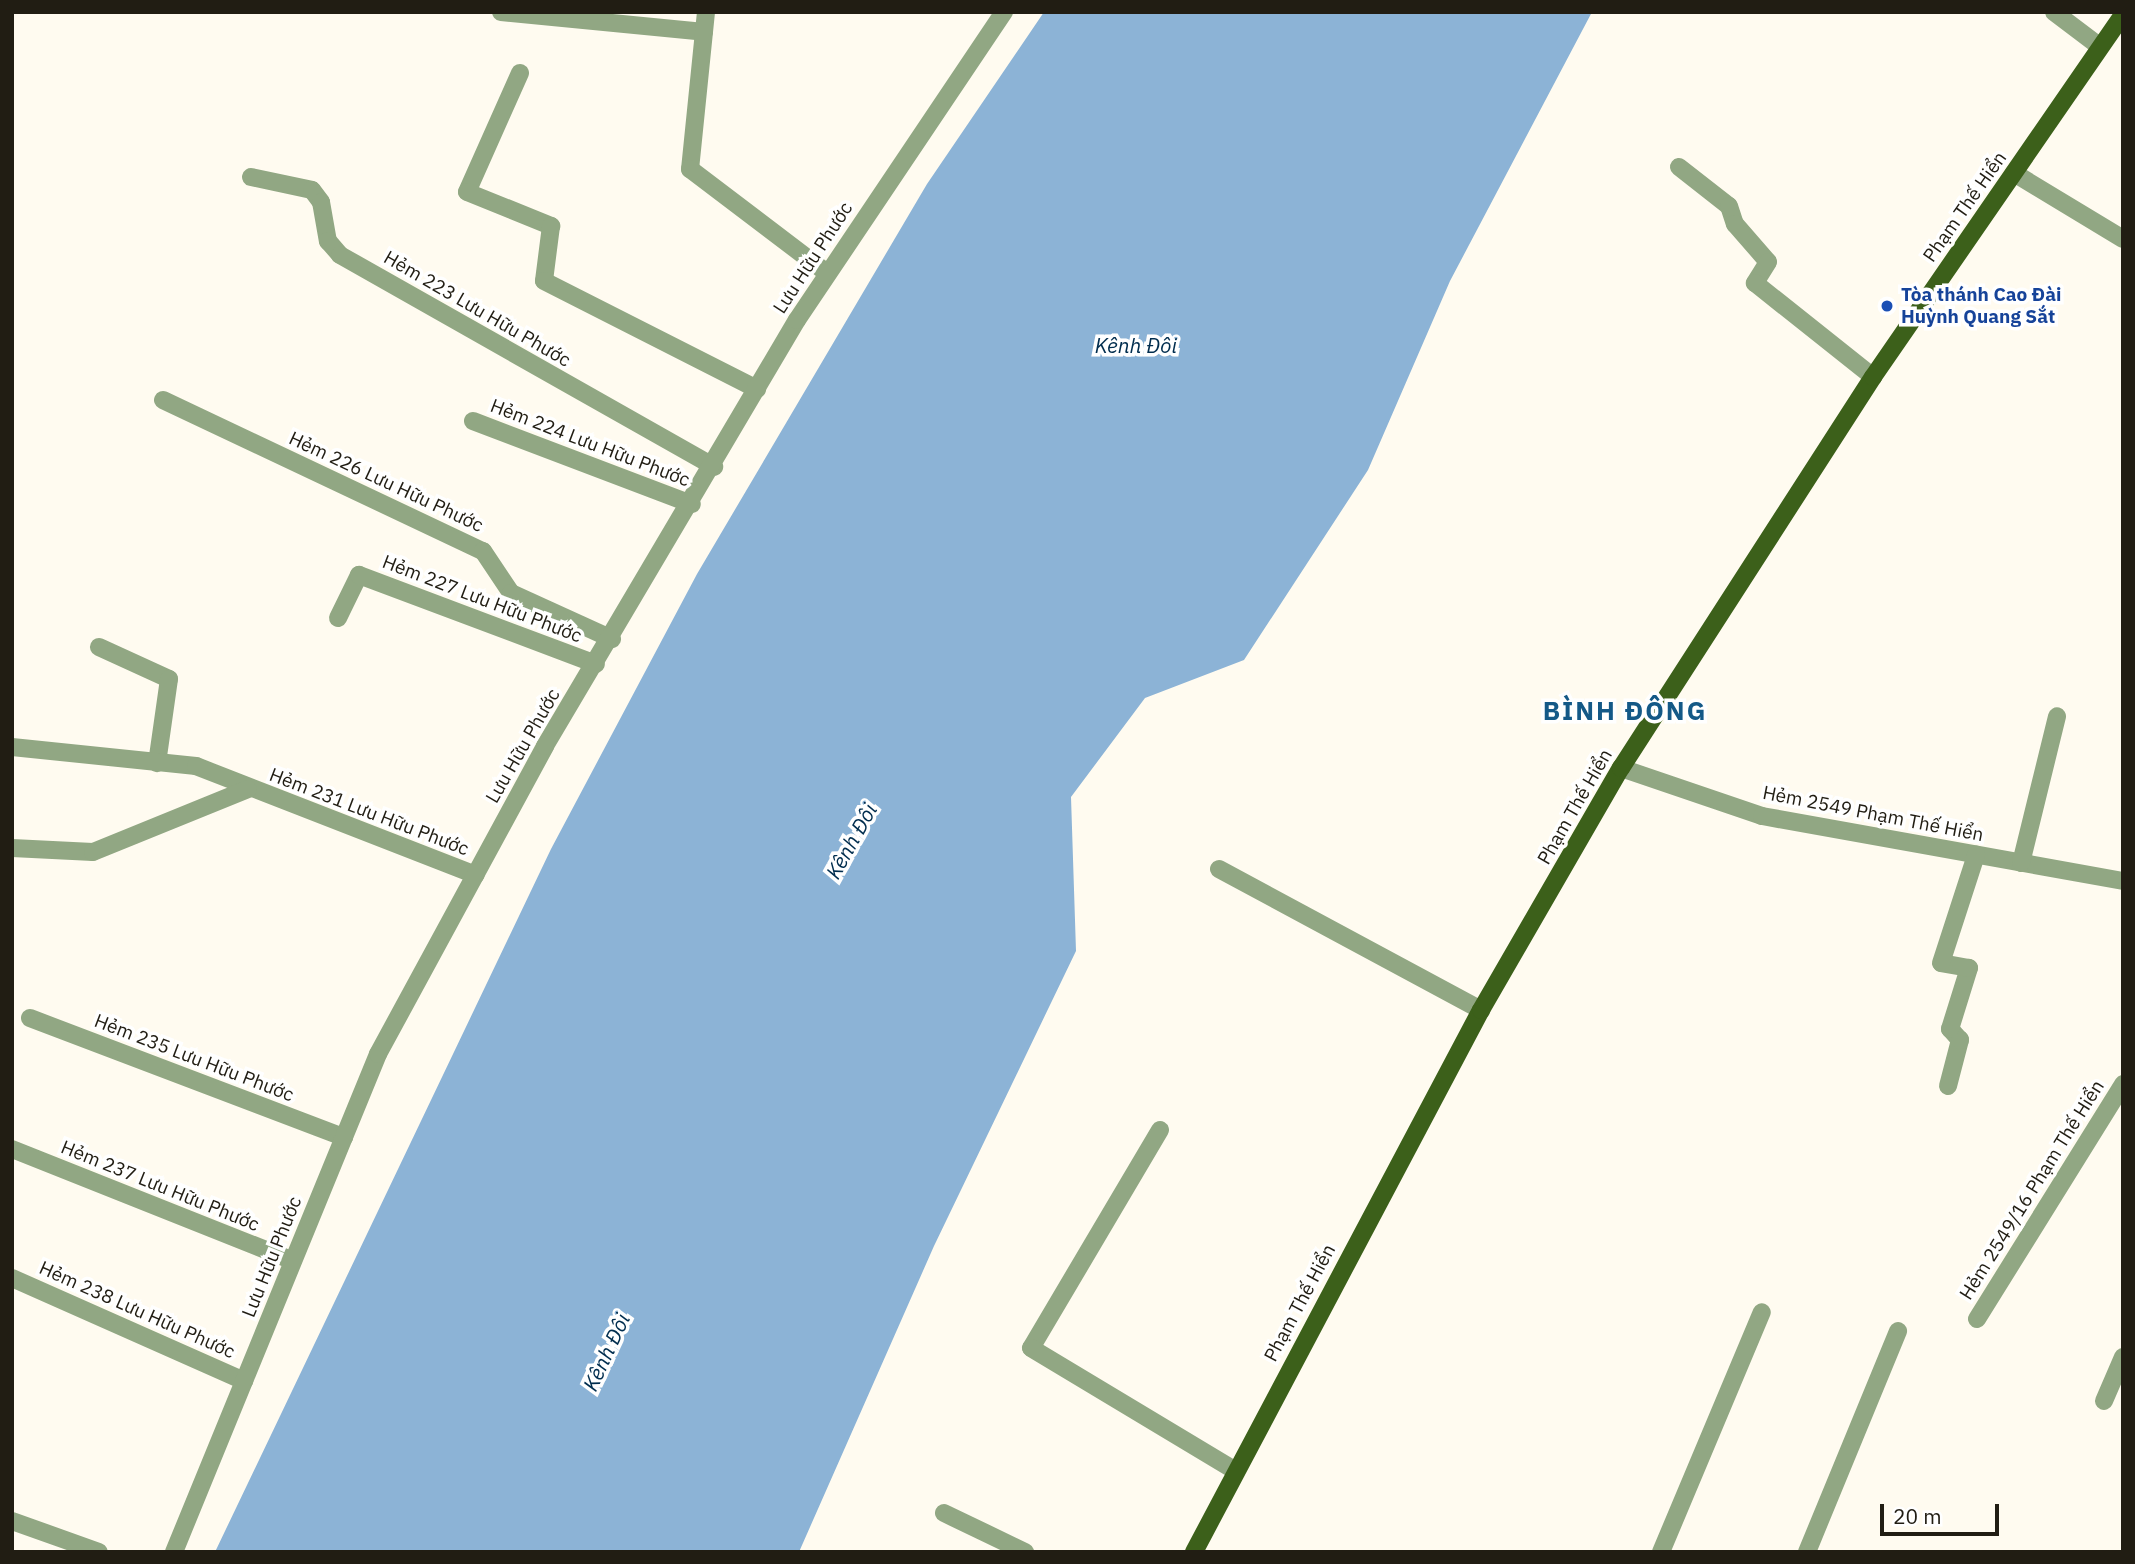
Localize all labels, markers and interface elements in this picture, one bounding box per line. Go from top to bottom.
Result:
street label: Phạm Thế Hiển [1919,147,2011,267]
street label: Lưu Hữu Phước [769,198,857,318]
street label: Hẻm 223 Lưu Hữu Phước [380,246,574,372]
place label: Tòa thánh Cao Đài Huỳnh Quang Sắt [1901,284,2061,328]
marker: Tòa thánh Cao Đài Huỳnh Quang Sắt [1879,298,1895,314]
water label: Kênh Đôi [1095,332,1177,358]
street label: Hẻm 224 Lưu Hữu Phước [487,394,693,492]
street label: Hẻm 226 Lưu Hữu Phước [285,427,487,537]
street label: Hẻm 227 Lưu Hữu Phước [379,550,585,648]
street label: Lưu Hữu Phước [481,685,565,807]
district label: BÌNH ĐÔNG [1544,695,1706,727]
street label: Phạm Thế Hiển [1533,745,1617,869]
street label: Hẻm 231 Lưu Hữu Phước [266,763,472,861]
street label: Hẻm 2549 Phạm Thế Hiển [1761,781,1985,847]
water label: Kênh Đôi [820,799,882,883]
street label: Hẻm 235 Lưu Hữu Phước [91,1009,297,1107]
street label: Hẻm 2549/16 Phạm Thế Hiển [1955,1076,2109,1304]
street label: Hẻm 237 Lưu Hữu Phước [58,1136,262,1236]
street label: Lưu Hữu Phước [237,1193,307,1321]
street label: Phạm Thế Hiển [1260,1240,1340,1366]
street label: Hẻm 238 Lưu Hữu Phước [36,1257,238,1363]
water label: Kênh Đôi [577,1309,635,1395]
scale bar [1883,1490,2002,1534]
text: 20 m [1893,1502,1942,1530]

